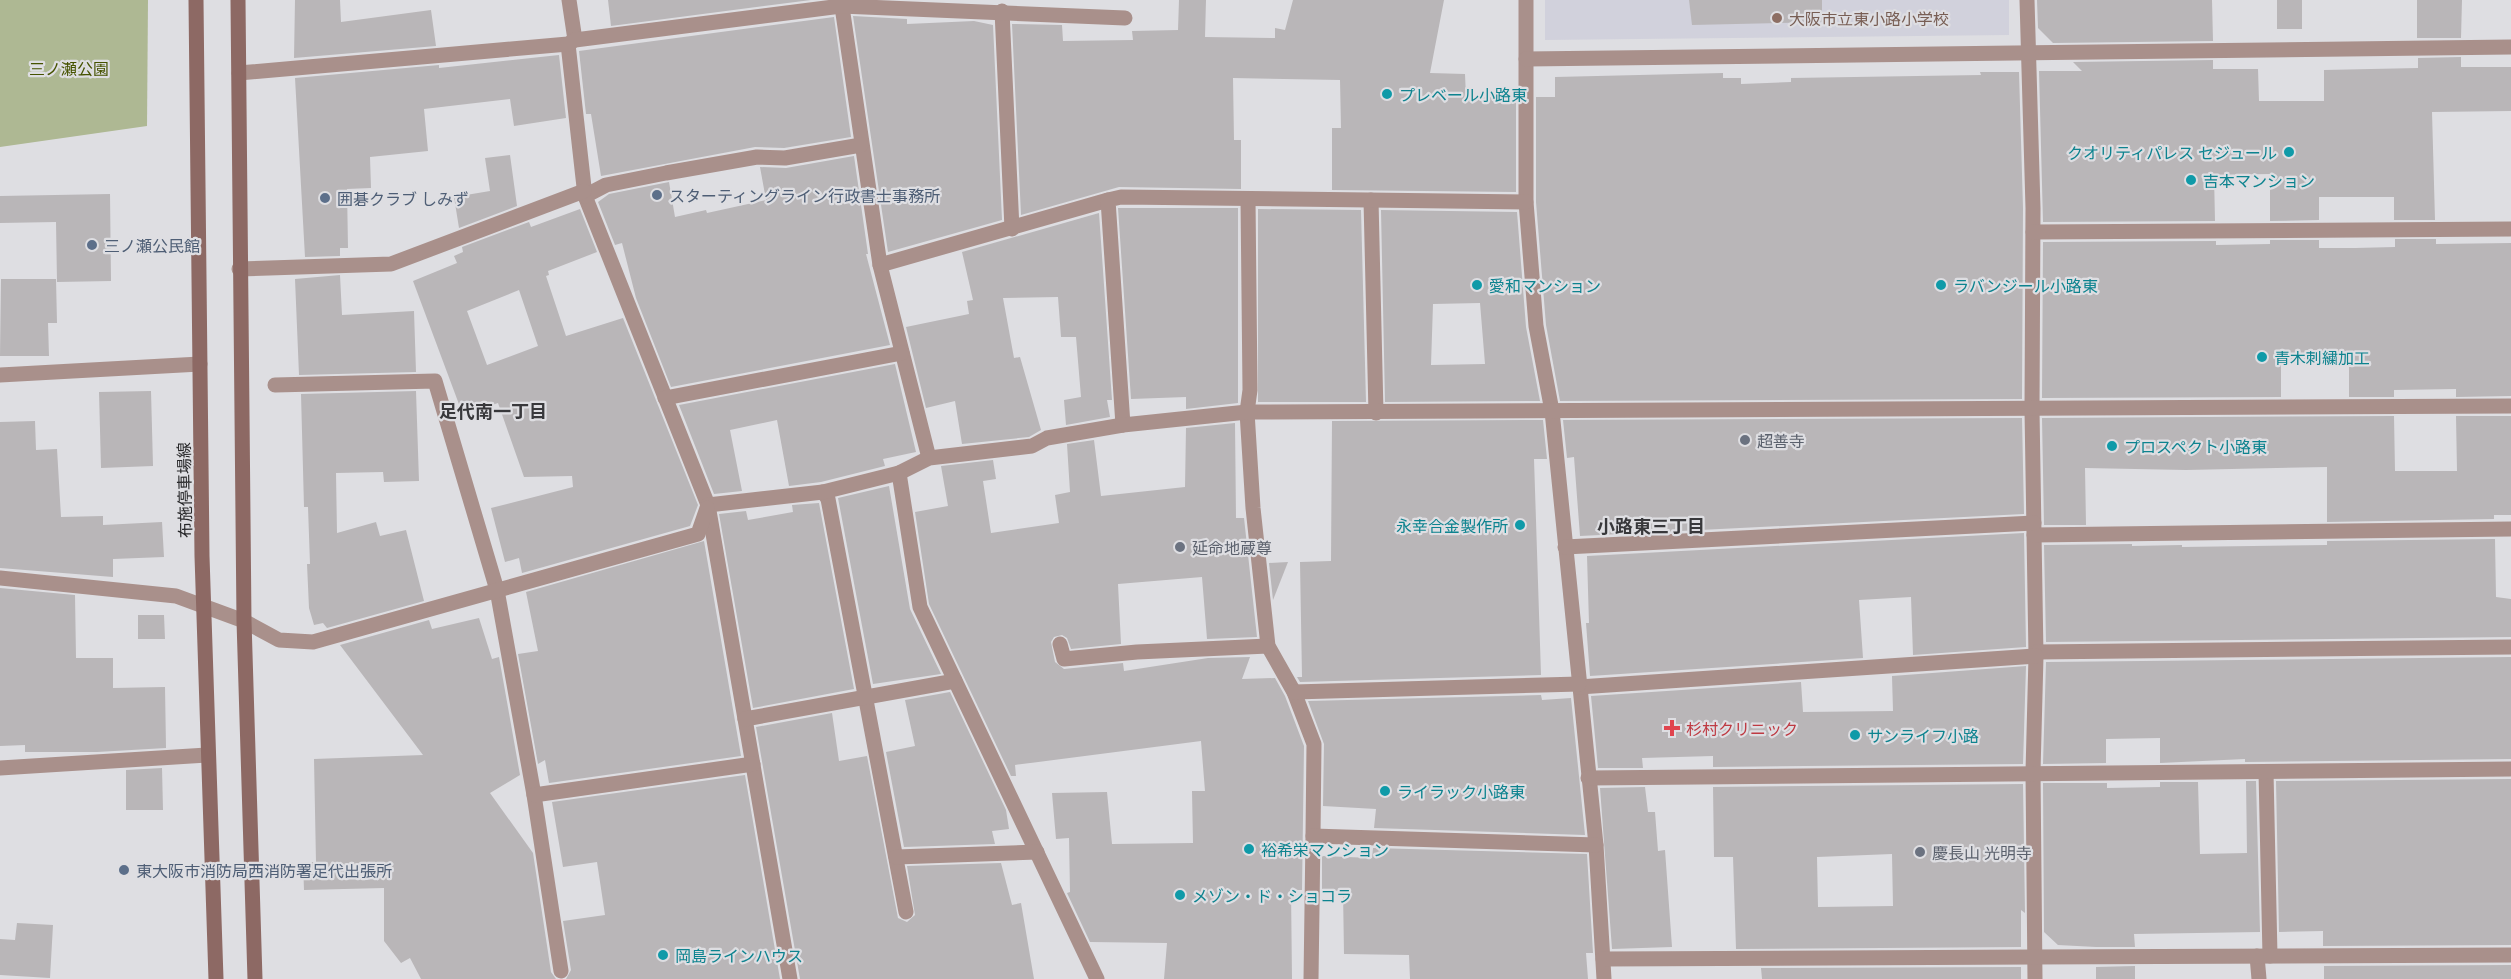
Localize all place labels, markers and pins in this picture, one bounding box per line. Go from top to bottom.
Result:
place label: 大阪市立東小路小学校 [1789,9,1949,28]
marker: 大阪市立東小路小学校 [1770,11,1784,25]
place label: プレベール小路東 [1399,85,1527,104]
marker: プレベール小路東 [1380,87,1394,101]
place label: クオリティパレス セジュール [2067,143,2277,162]
marker: クオリティパレス セジュール [2282,145,2296,159]
place label: 吉本マンション [2203,171,2315,190]
marker: 吉本マンション [2184,173,2198,187]
place label: スターティングライン行政書士事務所 [669,186,940,205]
marker: スターティングライン行政書士事務所 [650,188,664,202]
place label: 囲碁クラブ しみず [337,189,469,208]
marker: 囲碁クラブ しみず [318,191,332,205]
place label: 三ノ瀬公民館 [104,236,200,255]
marker: 三ノ瀬公民館 [85,238,99,252]
place label: 愛和マンション [1489,276,1601,295]
place label: ラバンジール小路東 [1953,276,2098,295]
marker: 愛和マンション [1470,278,1484,292]
marker: ラバンジール小路東 [1934,278,1948,292]
place label: 青木刺繍加工 [2274,348,2370,367]
marker: 青木刺繍加工 [2255,350,2269,364]
place label: 超善寺 [1757,431,1805,450]
marker: 超善寺 [1738,433,1752,447]
place label: プロスペクト小路東 [2124,437,2267,456]
marker: プロスペクト小路東 [2105,439,2119,453]
place label: 永幸合金製作所 [1396,516,1508,535]
marker: 永幸合金製作所 [1513,518,1527,532]
place label: 延命地蔵尊 [1192,538,1272,557]
marker: 延命地蔵尊 [1173,540,1187,554]
marker: 杉村クリニック [1663,719,1681,737]
place label: 杉村クリニック [1686,719,1798,738]
place label: サンライフ小路 [1867,726,1979,745]
marker: サンライフ小路 [1848,728,1862,742]
place label: ライラック小路東 [1397,782,1525,801]
marker: ライラック小路東 [1378,784,1392,798]
place label: 裕希栄マンション [1261,840,1389,859]
marker: 裕希栄マンション [1242,842,1256,856]
place label: 慶長山 光明寺 [1932,843,2032,862]
marker: 慶長山 光明寺 [1913,845,1927,859]
place label: 東大阪市消防局西消防署足代出張所 [136,861,392,880]
marker: 東大阪市消防局西消防署足代出張所 [117,863,131,877]
place label: メゾン・ド・ショコラ [1192,886,1352,905]
marker: メゾン・ド・ショコラ [1173,888,1187,902]
place label: 岡島ラインハウス [675,946,803,965]
marker: 岡島ラインハウス [656,948,670,962]

